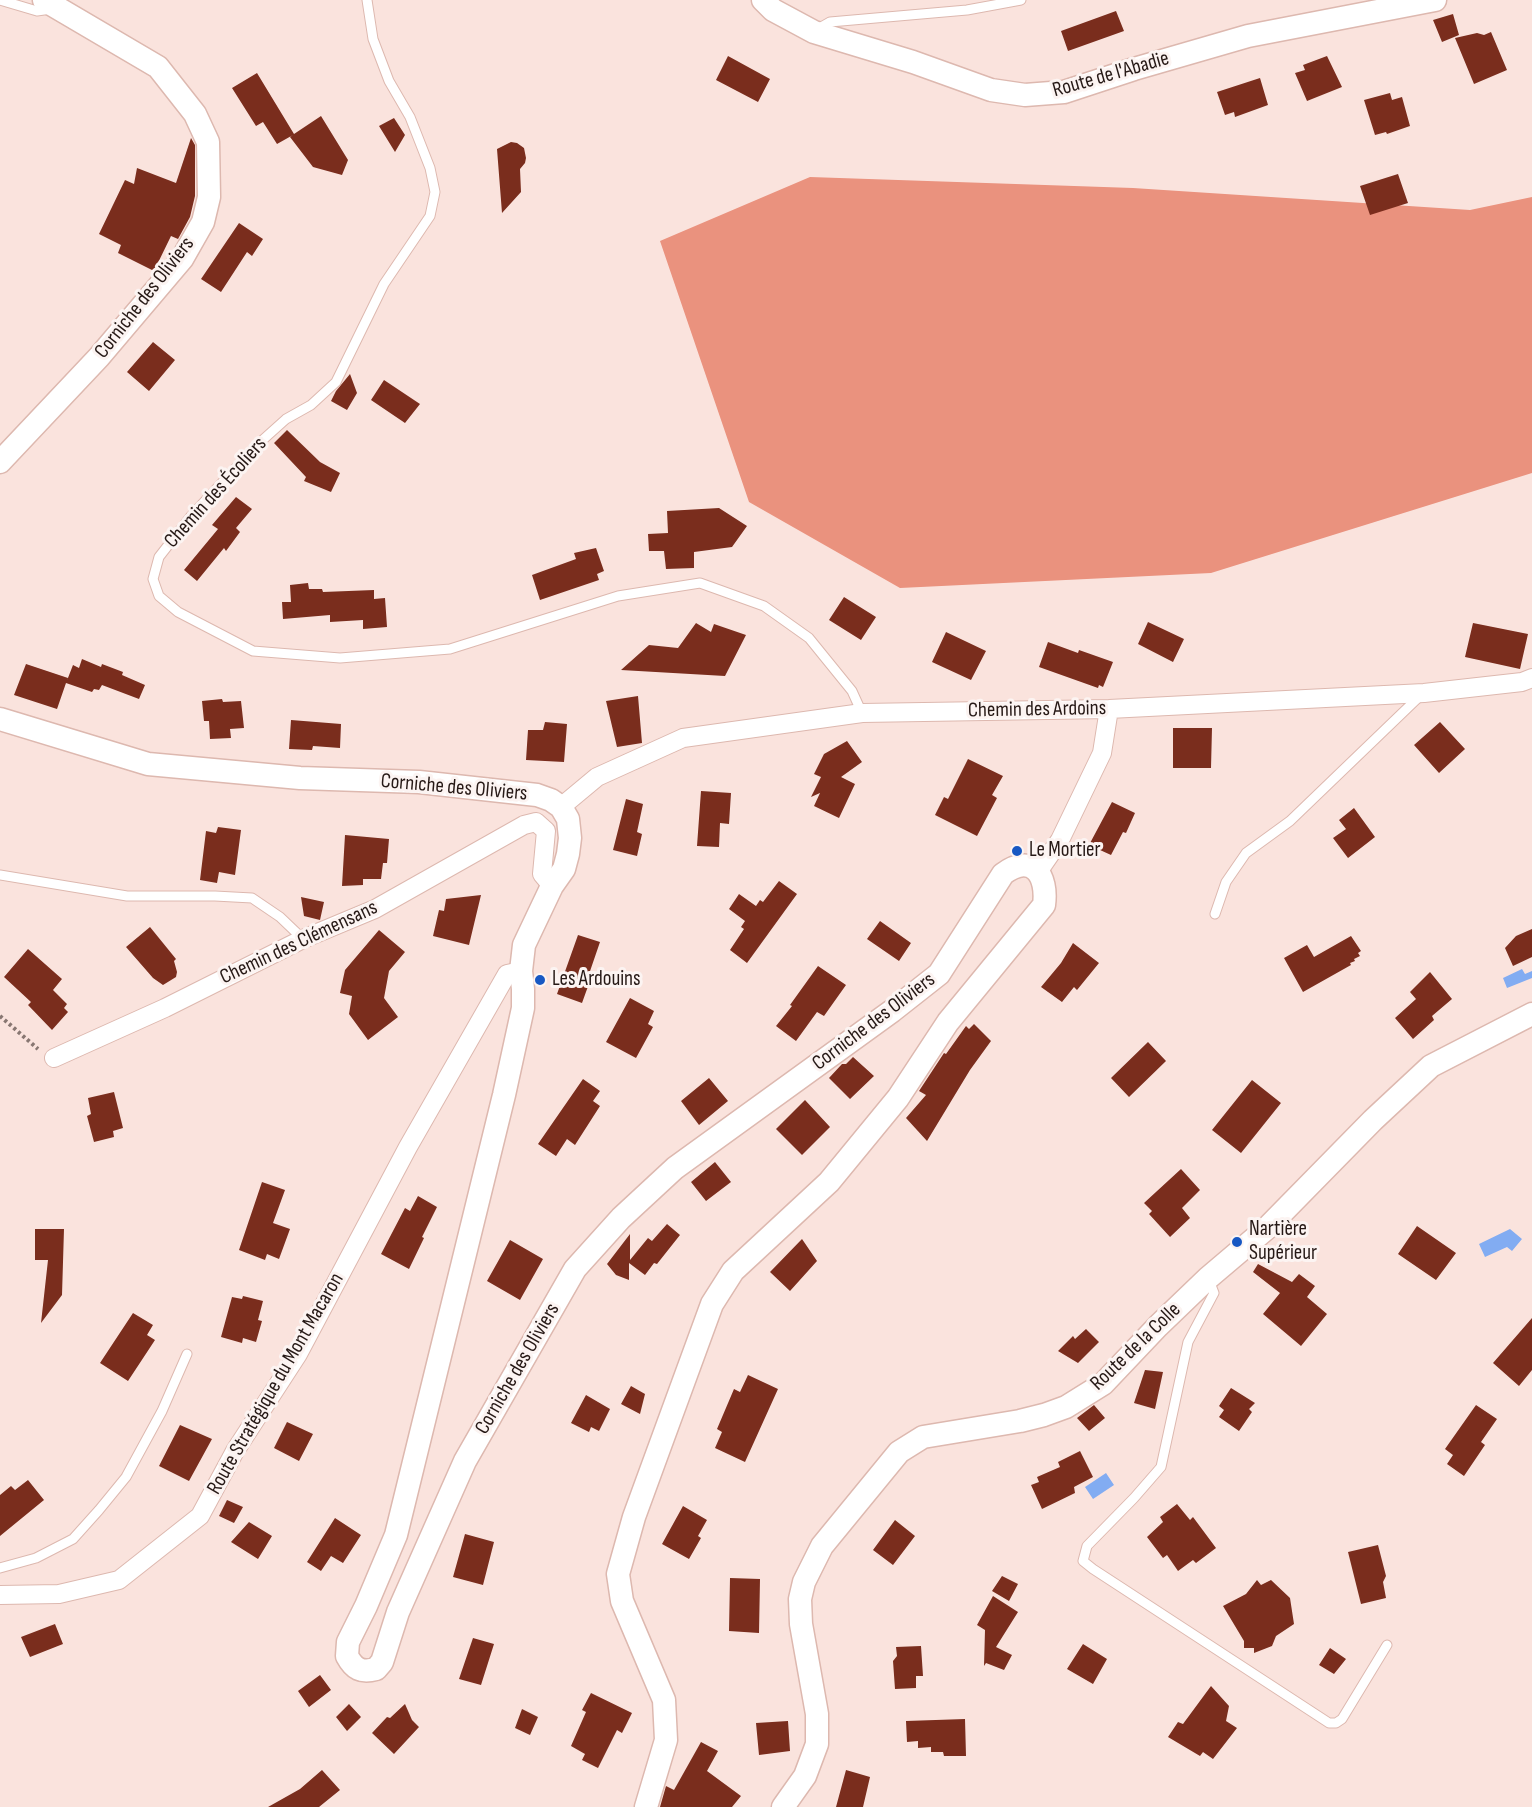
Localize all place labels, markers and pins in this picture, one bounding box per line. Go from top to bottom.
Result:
place label: Le Mortier [1029,838,1101,864]
marker: Le Mortier [1010,844,1024,858]
place label: Les Ardouins [552,967,641,993]
marker: Les Ardouins [533,973,547,987]
place label: Nartière Supérieur [1249,1217,1317,1267]
marker: Nartière Supérieur [1230,1235,1244,1249]

